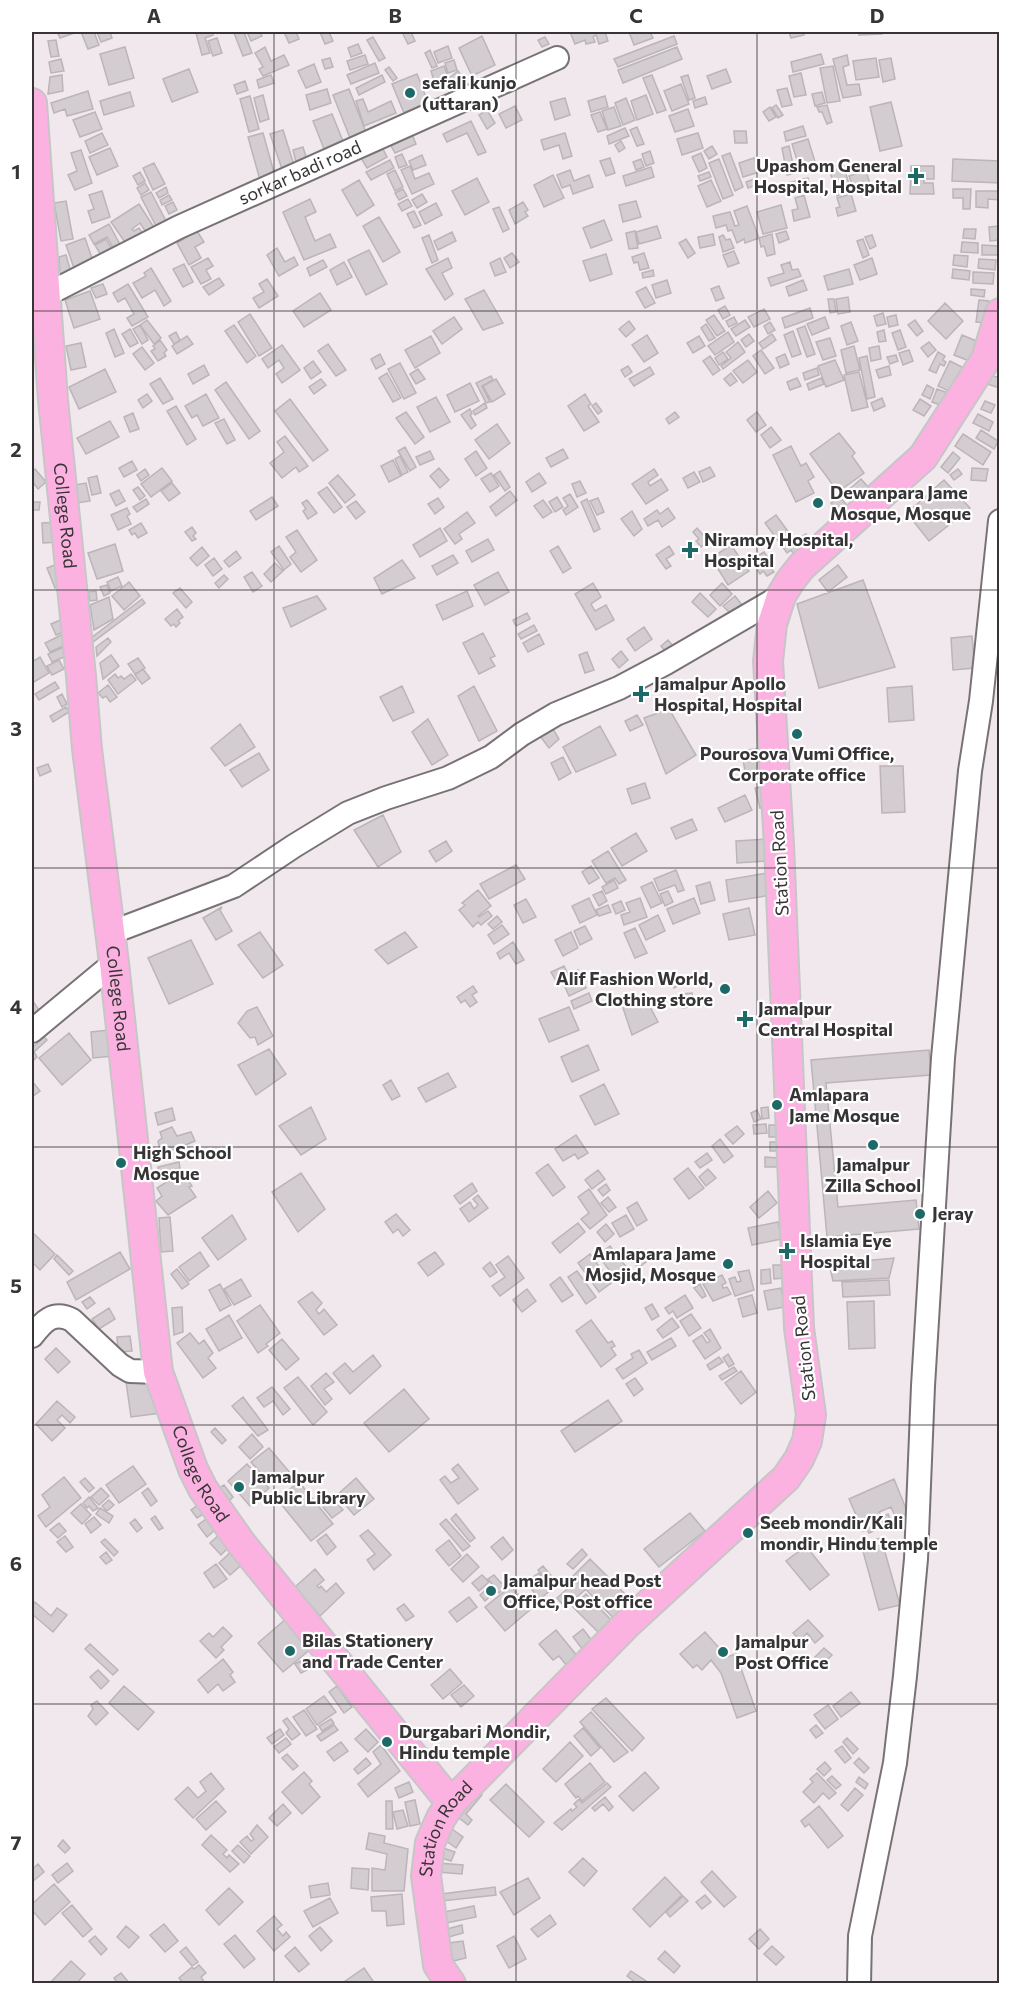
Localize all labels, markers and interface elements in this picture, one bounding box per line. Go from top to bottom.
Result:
text: A [147,3,161,27]
text: B [388,3,402,27]
text: C [629,3,643,27]
text: D [870,3,884,27]
place label: sefali kunjo (uttaran) [422,71,517,114]
marker: sefali kunjo (uttaran) [403,86,417,100]
street label: sorkar badi road [235,135,364,209]
place label: Upashom General Hospital, Hospital [754,154,902,197]
text: 1 [11,159,21,183]
marker: Upashom General Hospital, Hospital [907,167,925,185]
text: 2 [10,437,22,461]
street label: College Road [49,462,82,570]
place label: Dewanpara Jame Mosque, Mosque [830,481,971,524]
marker: Dewanpara Jame Mosque, Mosque [811,496,825,510]
place label: Niramoy Hospital, Hospital [704,528,853,571]
marker: Niramoy Hospital, Hospital [681,541,699,559]
place label: Jamalpur Apollo Hospital, Hospital [654,672,802,715]
marker: Jamalpur Apollo Hospital, Hospital [632,685,650,703]
text: 3 [10,716,22,740]
marker: Pourosova Vumi Office, Corporate office [790,727,804,741]
place label: Pourosova Vumi Office, Corporate office [700,742,894,785]
street label: Station Road [765,810,793,916]
street label: College Road [102,944,135,1053]
place label: Alif Fashion World, Clothing store [556,967,713,1010]
marker: Alif Fashion World, Clothing store [718,982,732,996]
text: 4 [10,994,22,1018]
place label: Jamalpur Central Hospital [758,997,893,1040]
marker: Jamalpur Central Hospital [736,1010,754,1028]
place label: Amlapara Jame Mosque [789,1083,899,1126]
marker: Amlapara Jame Mosque [770,1098,784,1112]
marker: Jamalpur Zilla School [866,1138,880,1152]
place label: High School Mosque [133,1141,232,1184]
place label: Jamalpur Zilla School [825,1153,921,1196]
marker: High School Mosque [114,1156,128,1170]
place label: Jeray [932,1202,974,1224]
marker: Jeray [913,1207,927,1221]
place label: Islamia Eye Hospital [800,1229,891,1272]
place label: Amlapara Jame Mosjid, Mosque [585,1242,716,1285]
marker: Islamia Eye Hospital [778,1242,796,1260]
marker: Amlapara Jame Mosjid, Mosque [721,1257,735,1271]
text: 5 [10,1273,22,1297]
street label: Station Road [787,1294,819,1402]
street label: College Road [168,1422,235,1526]
place label: Jamalpur Public Library [251,1465,366,1508]
marker: Jamalpur Public Library [232,1480,246,1494]
place label: Seeb mondir/Kali mondir, Hindu temple [760,1511,938,1554]
marker: Seeb mondir/Kali mondir, Hindu temple [741,1526,755,1540]
text: 6 [10,1551,22,1575]
place label: Jamalpur head Post Office, Post office [503,1569,662,1612]
marker: Jamalpur head Post Office, Post office [484,1584,498,1598]
place label: Bilas Stationery and Trade Center [302,1629,444,1672]
place label: Jamalpur Post Office [735,1630,828,1673]
marker: Bilas Stationery and Trade Center [283,1644,297,1658]
marker: Jamalpur Post Office [716,1645,730,1659]
place label: Durgabari Mondir, Hindu temple [399,1720,550,1763]
marker: Durgabari Mondir, Hindu temple [380,1735,394,1749]
street label: Station Road [414,1776,477,1878]
text: 7 [11,1830,22,1854]

